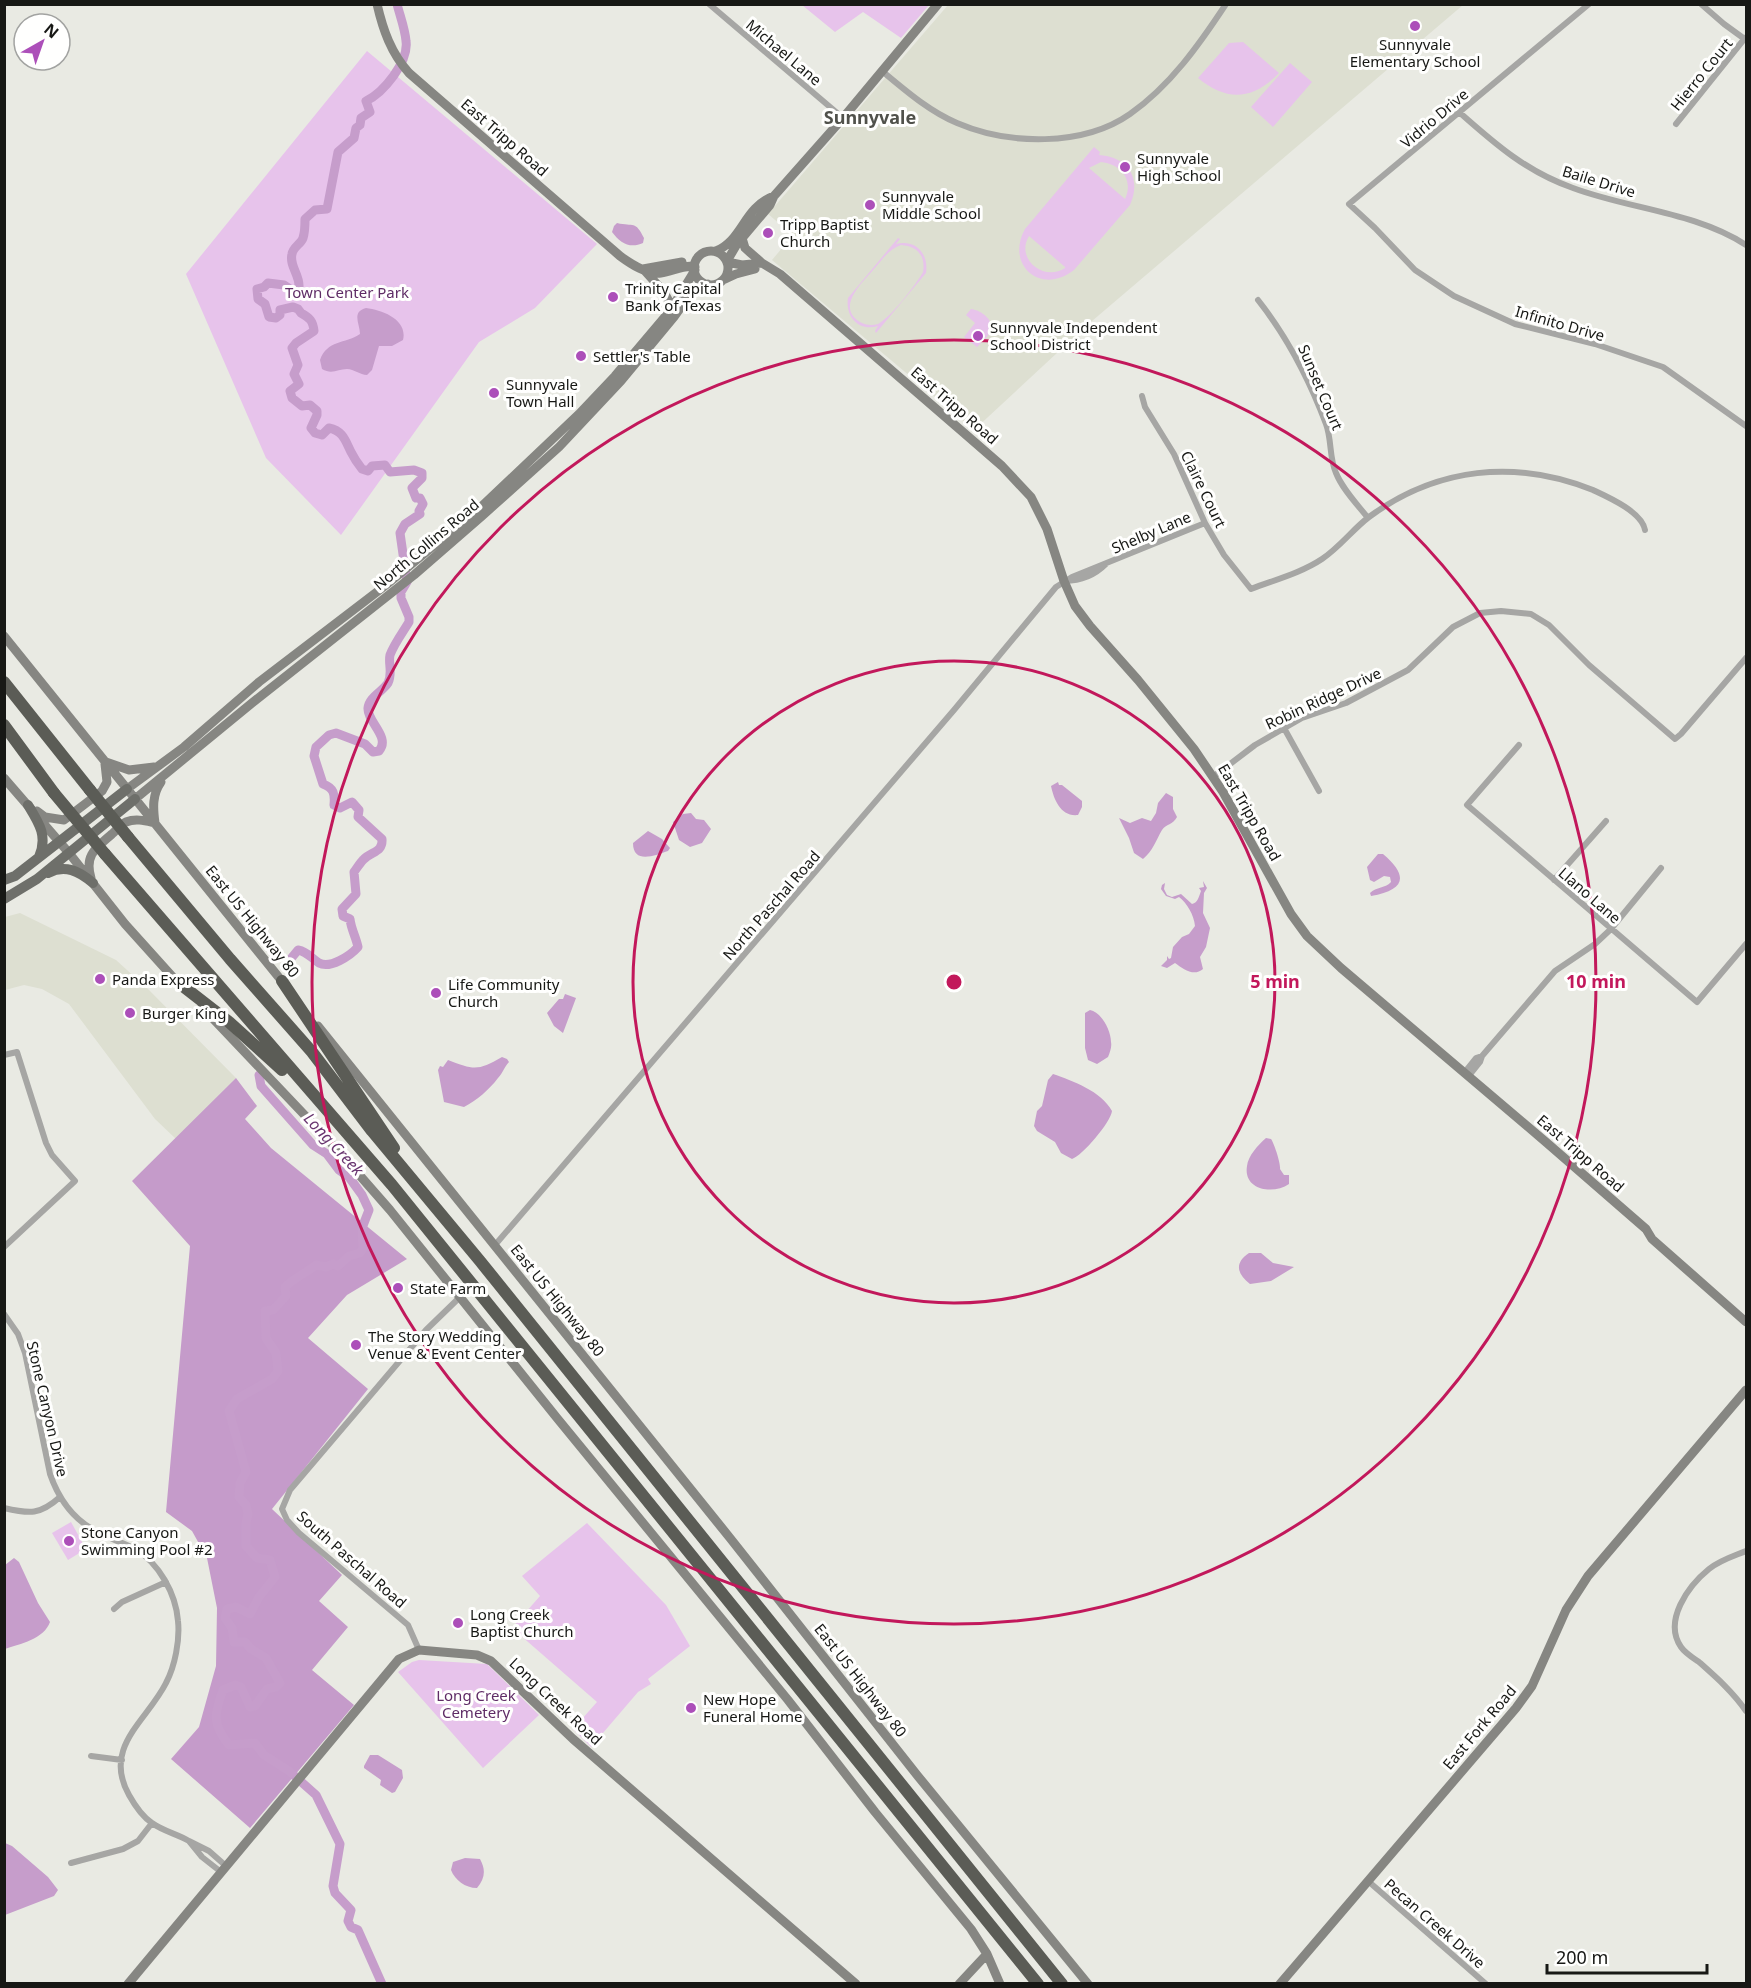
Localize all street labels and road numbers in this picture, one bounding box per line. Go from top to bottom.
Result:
street label: Michael Lane [742,15,826,89]
street label: Hierro Court [1666,33,1737,114]
street label: Vidrio Drive [1396,84,1472,152]
street label: East Tripp Road [457,94,553,180]
street label: Baile Drive [1560,160,1638,202]
street label: Infinito Drive [1513,301,1607,345]
street label: Sunset Court [1294,341,1348,433]
street label: East Tripp Road [907,362,1003,448]
street label: Claire Court [1177,447,1232,531]
street label: North Collins Road [369,494,483,594]
street label: Shelby Lane [1108,506,1194,558]
street label: Robin Ridge Drive [1262,662,1384,734]
street label: East Tripp Road [1214,760,1286,864]
street label: North Paschal Road [718,846,824,964]
street label: East US Highway 80 [202,861,304,981]
street label: Llano Lane [1555,862,1625,928]
street label: East Tripp Road [1533,1110,1629,1196]
street label: East US Highway 80 [507,1240,609,1360]
street label: Stone Canyon Drive [23,1339,73,1479]
street label: South Paschal Road [293,1506,411,1612]
street label: East US Highway 80 [810,1619,912,1741]
street label: Long Creek Road [505,1653,607,1749]
street label: East Fork Road [1438,1681,1520,1773]
street label: Pecan Creek Drive [1380,1874,1490,1972]

